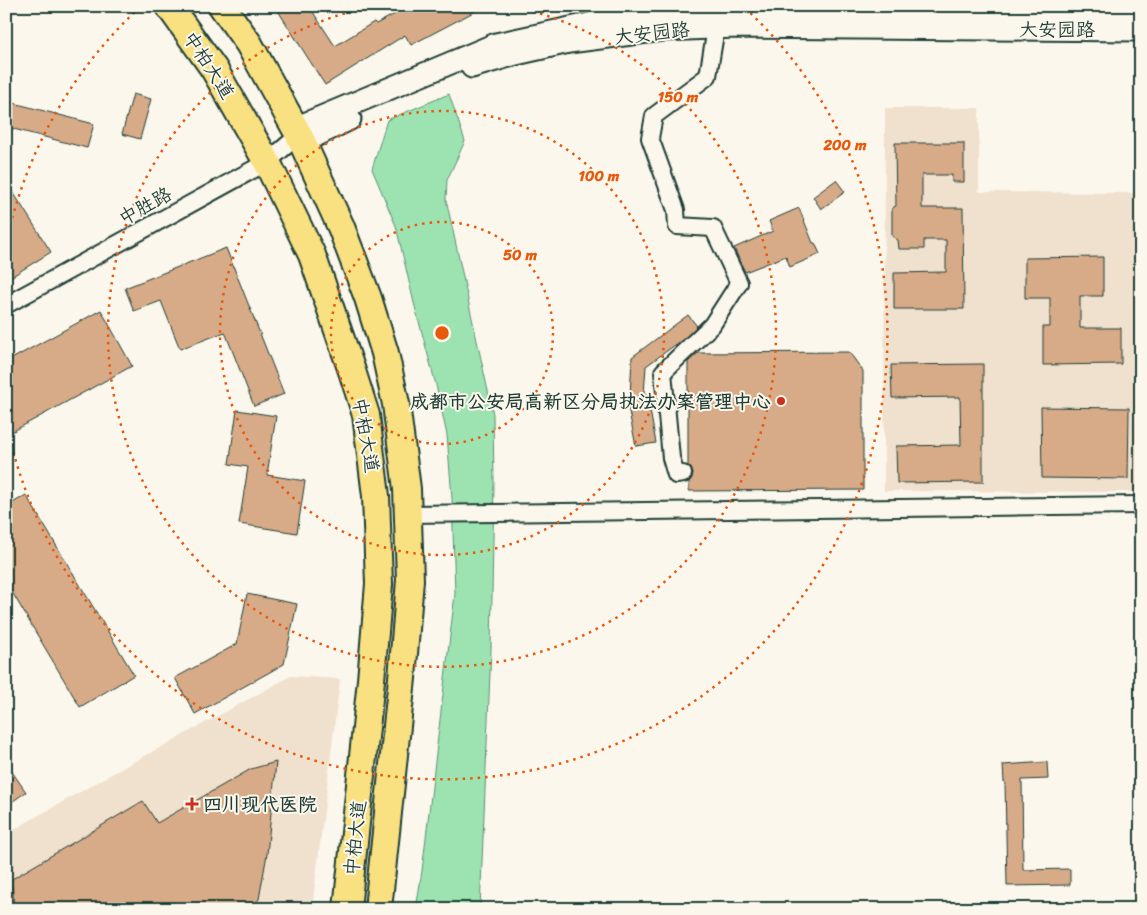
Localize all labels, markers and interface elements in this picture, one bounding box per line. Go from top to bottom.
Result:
street label: 大安园路 [612,13,692,53]
street label: 大安园路 [1019,13,1095,46]
street label: 中柏大道 [174,24,244,106]
text: 150 m [658,84,699,110]
text: 200 m [822,132,867,158]
text: 100 m [579,163,620,189]
street label: 中胜路 [112,178,178,234]
text: 50 m [503,242,538,268]
centre of rings [433,324,451,342]
place label: 成都市公安局高新区分局执法办案管理中心 [410,385,771,418]
street label: 中柏大道 [343,395,389,475]
marker: 成都市公安局高新区分局执法办案管理中心 [775,395,787,407]
place label: 四川现代医院 [203,788,317,821]
marker: 四川现代医院 [185,797,199,811]
street label: 中柏大道 [335,798,375,878]

